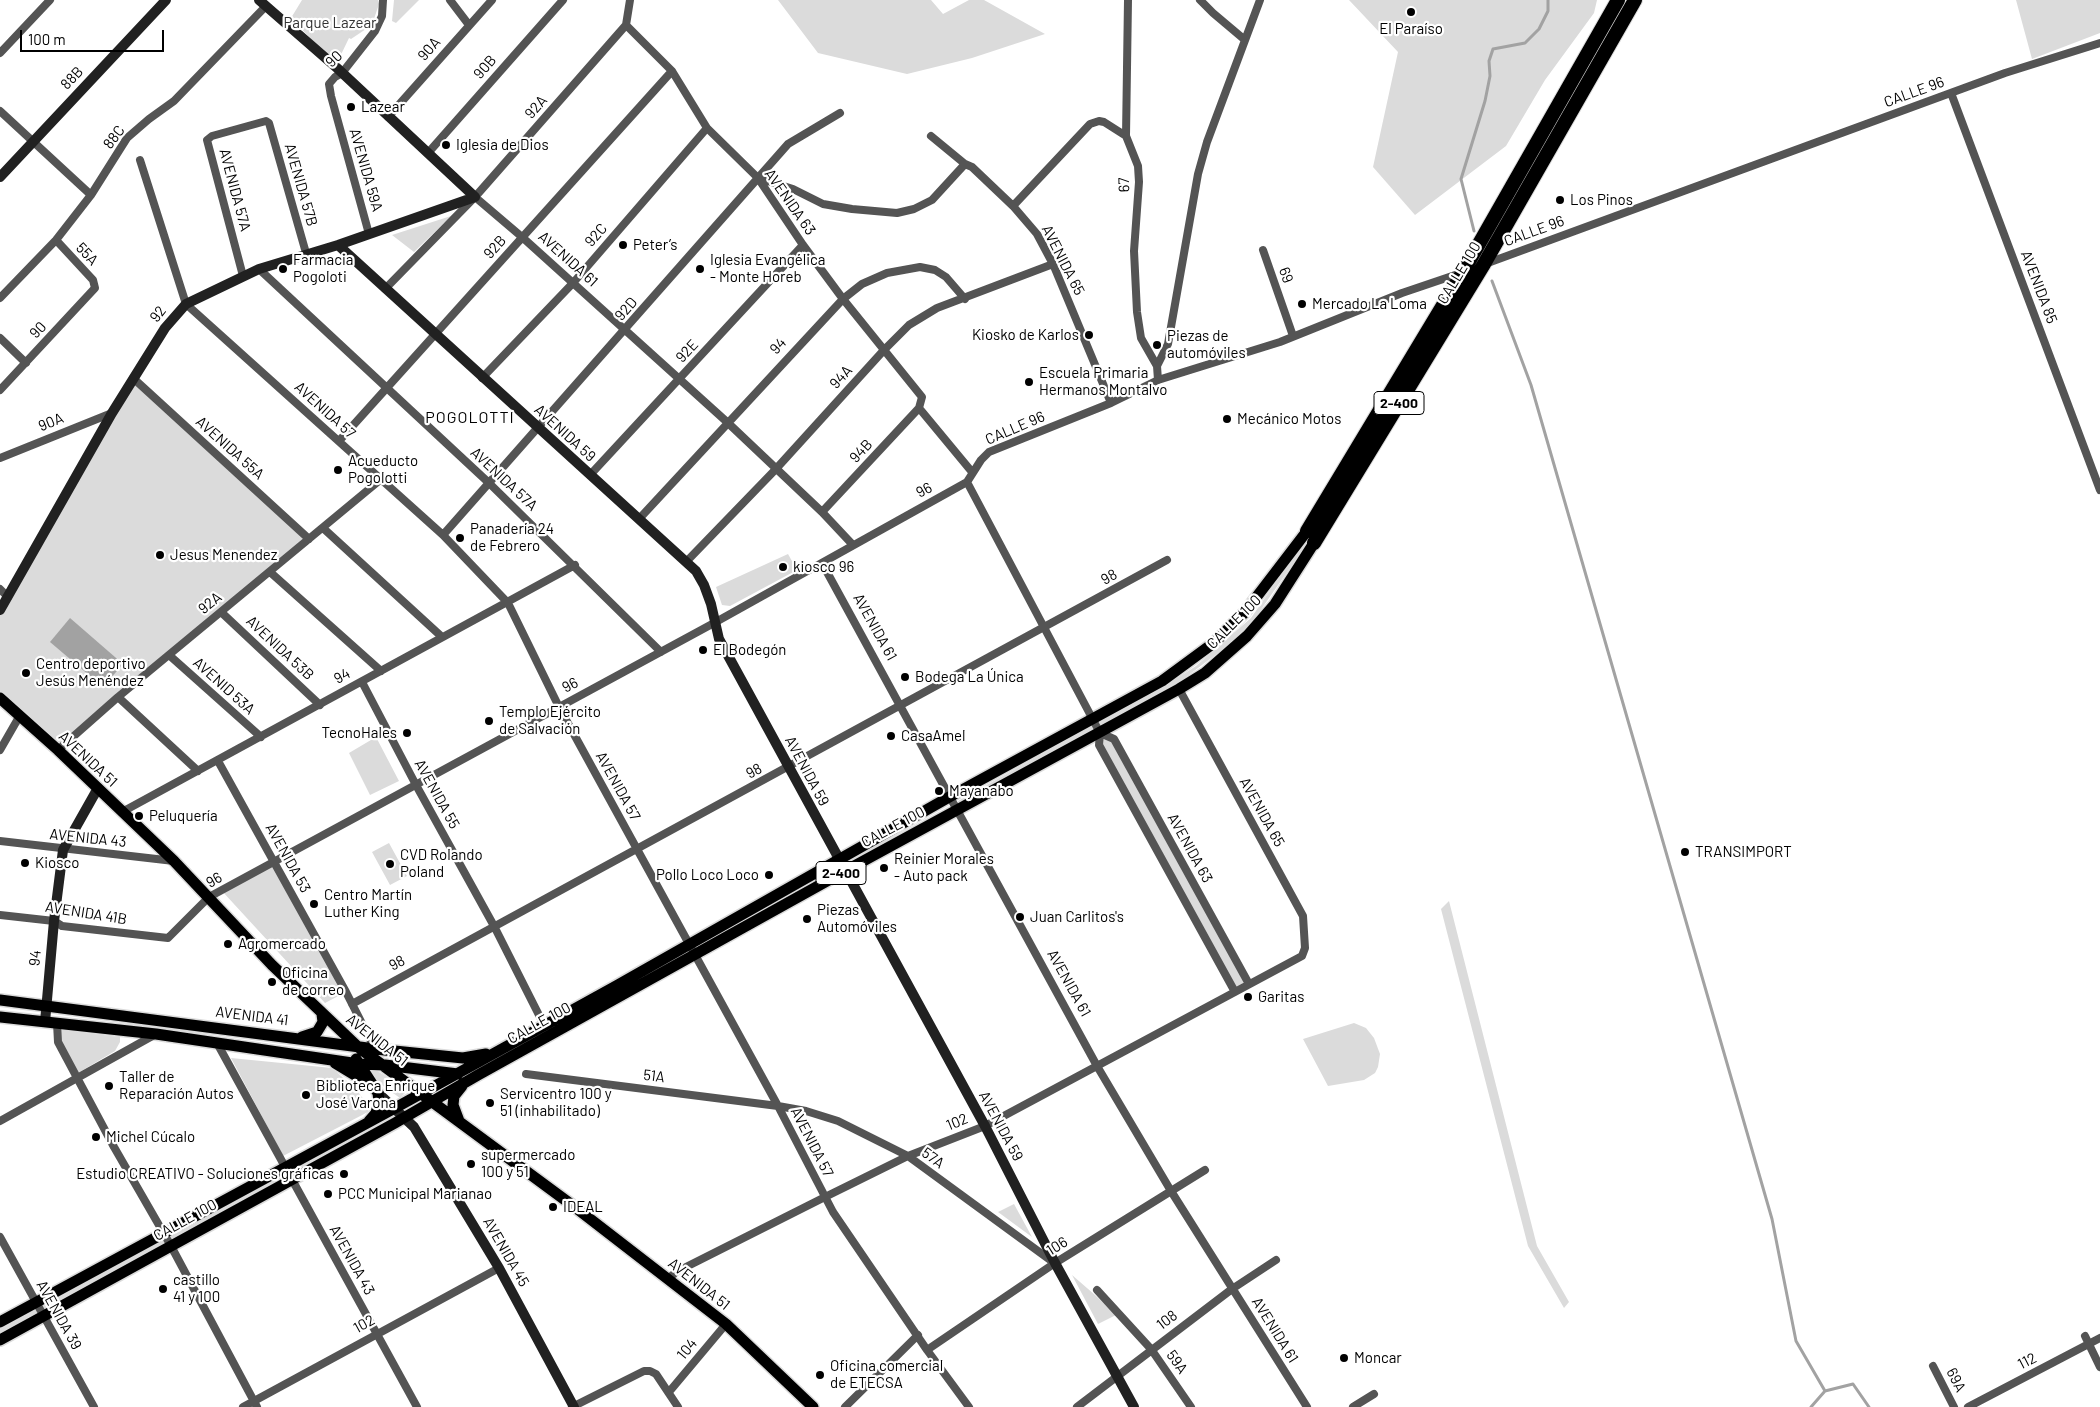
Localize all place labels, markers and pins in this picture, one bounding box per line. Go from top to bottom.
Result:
marker: El Paraíso [1405,6,1417,18]
place label: El Paraíso [1379,20,1443,38]
place label: Lazear [361,98,405,116]
marker: Lazear [345,101,357,113]
place label: Iglesia de Dios [456,136,549,154]
marker: Iglesia de Dios [440,139,452,151]
place label: Los Pinos [1570,191,1633,209]
marker: Los Pinos [1554,194,1566,206]
place label: Peter’s [633,236,677,254]
marker: Peter’s [617,239,629,251]
place label: Farmacia Pogoloti [293,251,354,286]
place label: Iglesia Evangélica - Monte Horeb [710,251,825,286]
marker: Farmacia Pogoloti [277,263,289,275]
marker: Iglesia Evangélica - Monte Horeb [694,263,706,275]
place label: Mercado La Loma [1312,295,1427,313]
marker: Mercado La Loma [1296,298,1308,310]
place label: Kiosko de Karlos [972,326,1079,344]
place label: Piezas de automóviles [1167,327,1246,362]
marker: Kiosko de Karlos [1083,329,1095,341]
marker: Piezas de automóviles [1151,339,1163,351]
place label: Escuela Primaria Hermanos Montalvo [1039,364,1167,399]
marker: Escuela Primaria Hermanos Montalvo [1023,376,1035,388]
place label: Mecánico Motos [1237,410,1341,428]
marker: Mecánico Motos [1221,413,1233,425]
place label: Acueducto Pogolotti [348,452,418,487]
marker: Acueducto Pogolotti [332,464,344,476]
place label: Panadería 24 de Febrero [470,520,554,555]
marker: Panadería 24 de Febrero [454,532,466,544]
place label: Jesus Menendez [170,546,278,564]
marker: Jesus Menendez [154,549,166,561]
place label: kiosco 96 [793,558,854,576]
marker: kiosco 96 [777,561,789,573]
place label: El Bodegón [713,641,786,659]
marker: El Bodegón [697,644,709,656]
place label: Centro deportivo Jesús Menéndez [36,655,146,690]
marker: Centro deportivo Jesús Menéndez [20,667,32,679]
place label: Bodega La Única [915,668,1024,686]
marker: Bodega La Única [899,671,911,683]
place label: Templo Ejército de Salvación [499,703,601,738]
marker: Templo Ejército de Salvación [483,715,495,727]
place label: TecnoHales [322,724,397,742]
marker: TecnoHales [401,727,413,739]
place label: CasaAmel [901,727,965,745]
marker: CasaAmel [885,730,897,742]
place label: Mayanabo [949,782,1014,800]
marker: Mayanabo [933,785,945,797]
place label: Peluquería [149,807,218,825]
marker: Peluquería [133,810,145,822]
place label: TRANSIMPORT [1695,843,1792,861]
place label: CVD Rolando Poland [400,846,483,881]
marker: TRANSIMPORT [1679,846,1691,858]
place label: Reinier Morales - Auto pack [894,850,994,885]
place label: Kiosco [35,854,79,872]
marker: Kiosco [19,857,31,869]
marker: CVD Rolando Poland [384,858,396,870]
marker: Reinier Morales - Auto pack [878,862,890,874]
place label: Pollo Loco Loco [656,866,759,884]
marker: Pollo Loco Loco [763,869,775,881]
place label: Centro Martín Luther King [324,886,412,921]
marker: Centro Martín Luther King [308,898,320,910]
place label: Piezas Automóviles [817,901,897,936]
place label: Juan Carlitos's [1030,908,1124,926]
marker: Juan Carlitos's [1014,911,1026,923]
marker: Piezas Automóviles [801,913,813,925]
place label: Agromercado [238,935,326,953]
marker: Agromercado [222,938,234,950]
place label: Oficina de correo [282,964,344,999]
marker: Oficina de correo [266,976,278,988]
place label: Garitas [1258,988,1304,1006]
marker: Garitas [1242,991,1254,1003]
place label: Taller de Reparación Autos [119,1068,234,1103]
place label: Biblioteca Enrique José Varona [316,1077,435,1112]
marker: Taller de Reparación Autos [103,1080,115,1092]
place label: Servicentro 100 y 51 (inhabilitado) [500,1085,612,1120]
marker: Biblioteca Enrique José Varona [300,1089,312,1101]
marker: Servicentro 100 y 51 (inhabilitado) [484,1097,496,1109]
place label: Michel Cúcalo [106,1128,195,1146]
marker: Michel Cúcalo [90,1131,102,1143]
place label: supermercado 100 y 51 [481,1146,575,1181]
marker: supermercado 100 y 51 [465,1158,477,1170]
place label: Estudio CREATIVO - Soluciones gráficas [76,1165,334,1183]
marker: Estudio CREATIVO - Soluciones gráficas [338,1168,350,1180]
place label: PCC Municipal Marianao [338,1185,492,1203]
marker: PCC Municipal Marianao [322,1188,334,1200]
place label: IDEAL [563,1198,603,1216]
marker: IDEAL [547,1201,559,1213]
place label: castillo 41 y 100 [173,1271,220,1306]
marker: castillo 41 y 100 [157,1283,169,1295]
place label: Moncar [1354,1349,1402,1367]
marker: Moncar [1338,1352,1350,1364]
place label: Oficina comercial de ETECSA [830,1357,943,1392]
marker: Oficina comercial de ETECSA [814,1369,826,1381]

